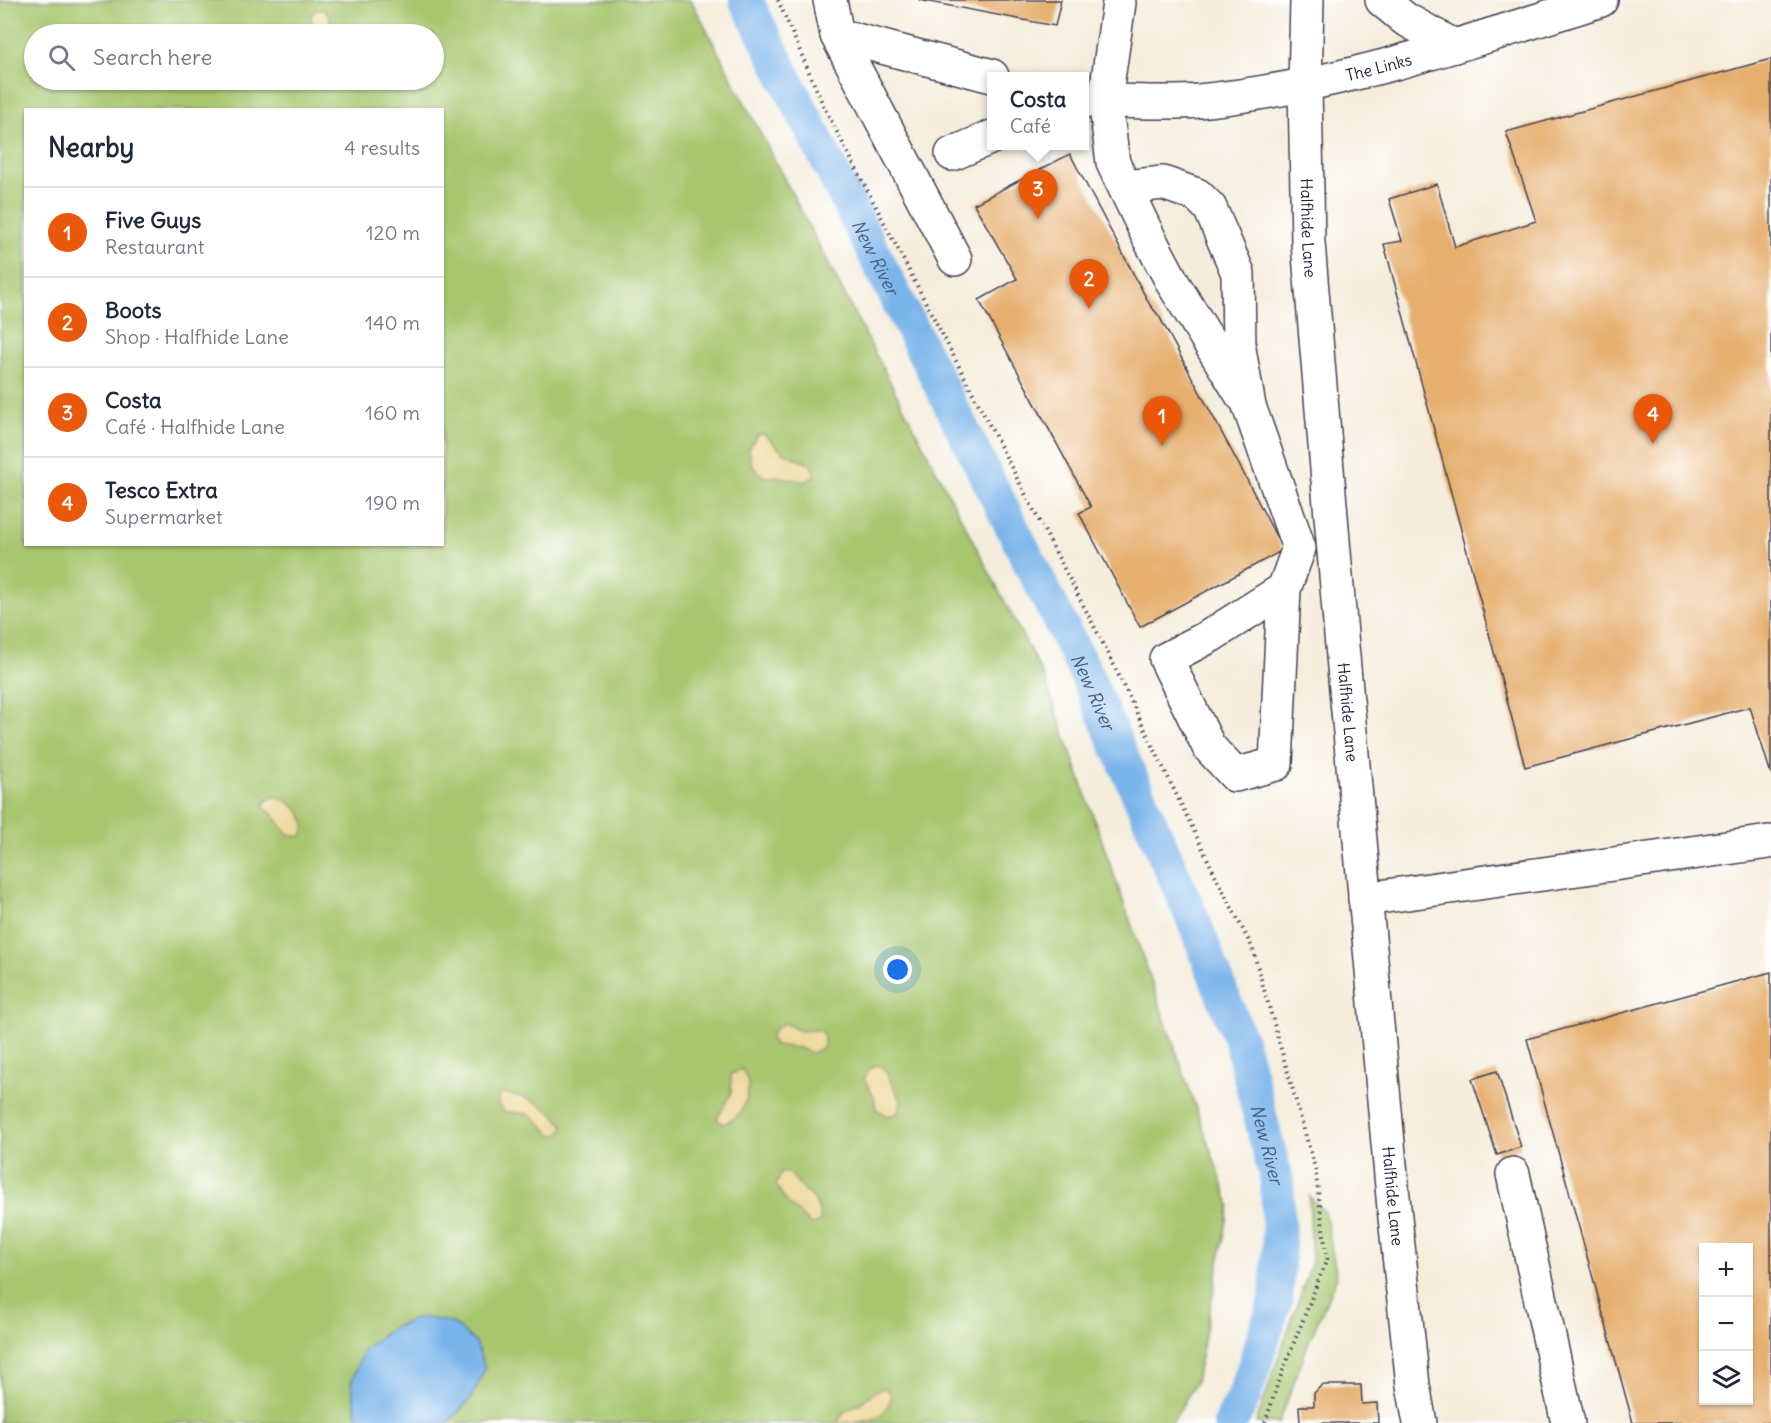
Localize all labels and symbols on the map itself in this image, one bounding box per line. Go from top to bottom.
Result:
street label: The Links [1344,49,1414,85]
pin: 3 [1018,170,1058,219]
street label: Halfhide Lane [1297,178,1321,279]
water label: New River [847,215,906,301]
pin: 2 [1070,260,1108,309]
pin: 4 [1634,394,1672,444]
pin: 1 [1142,396,1182,446]
water label: New River [1066,649,1121,736]
street label: Halfhide Lane [1334,662,1363,763]
your location [883,955,912,984]
water label: New River [1246,1102,1289,1189]
street label: Halfhide Lane [1378,1146,1408,1247]

